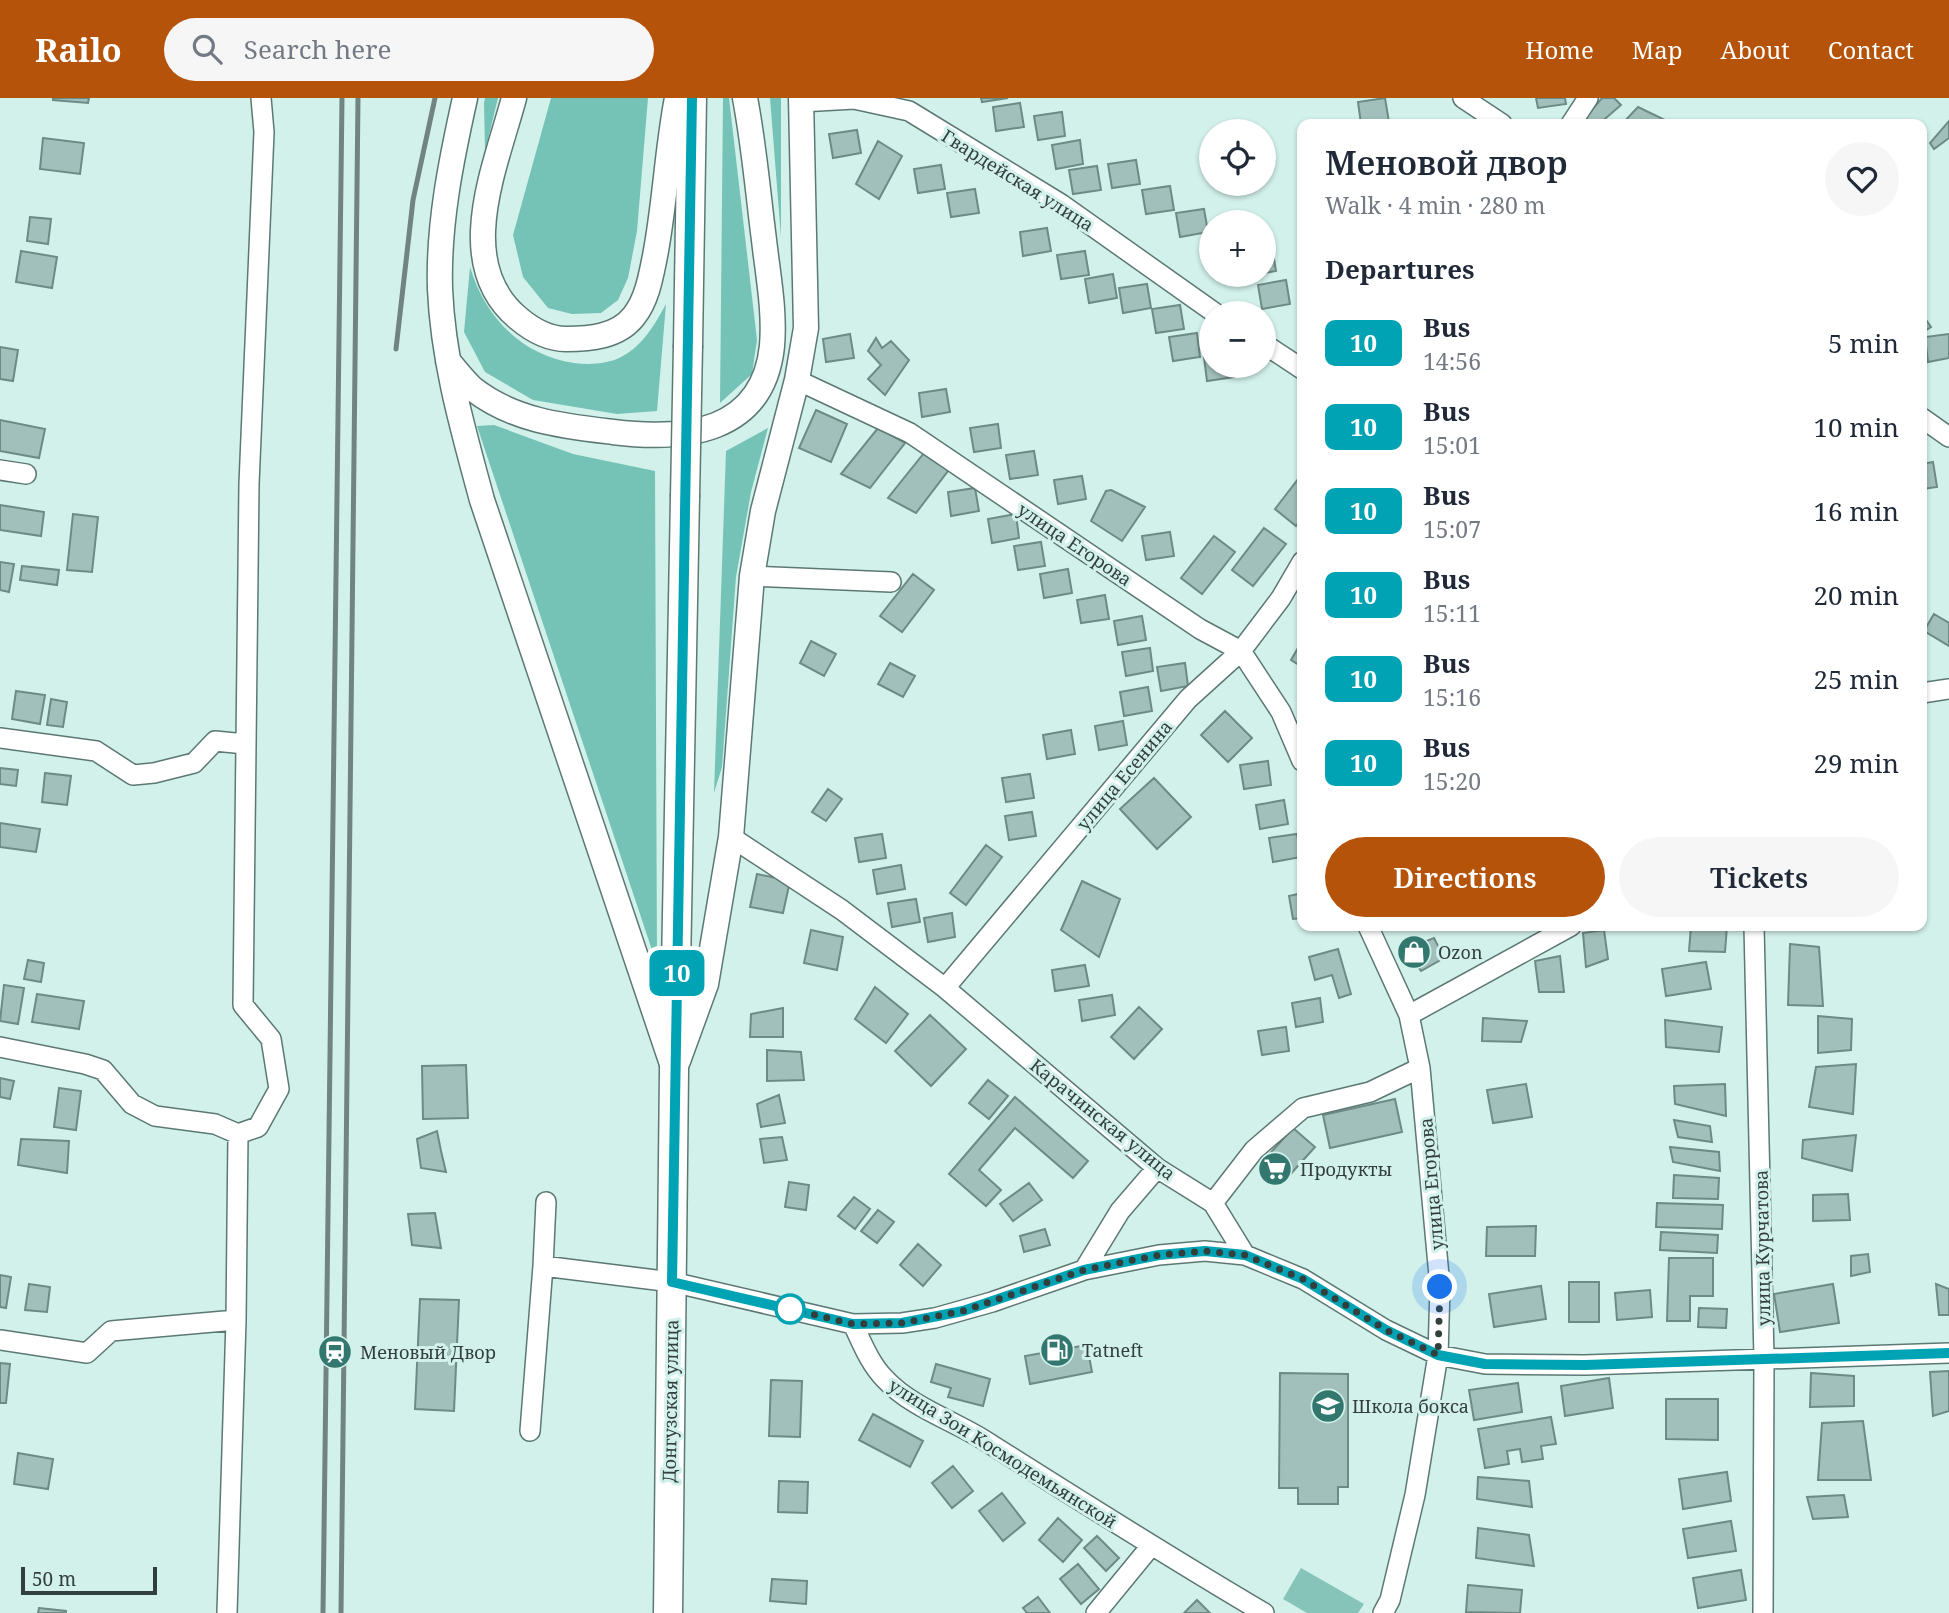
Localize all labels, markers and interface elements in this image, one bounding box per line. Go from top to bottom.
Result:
search box [164,18,654,81]
text: Railo [35,27,122,72]
icon: search [188,30,226,68]
text: Search here [244,31,391,67]
text: Home [1525,33,1594,66]
text: Map [1632,33,1683,66]
text: About [1721,33,1790,66]
text: Contact [1828,33,1914,66]
map controls [1199,119,1276,378]
button: locate [1199,119,1276,196]
street label: Гвардейская улица [937,123,1099,237]
text: Меновой двор [1325,140,1567,185]
button: heart [1825,142,1899,216]
text: Walk · 4 min · 280 m [1325,189,1545,221]
button: + [1199,210,1276,287]
text: Departures [1325,251,1475,287]
button: − [1199,301,1276,378]
text: Bus [1423,309,1470,345]
text: 5 min [1828,325,1899,361]
text: 10 [1350,326,1377,359]
text: 14:56 [1423,345,1481,377]
text: Bus [1423,393,1470,429]
text: 10 min [1814,409,1899,445]
text: 10 [1350,410,1377,443]
text: 15:01 [1423,429,1481,461]
text: Bus [1423,477,1470,513]
text: 16 min [1814,493,1899,529]
text: 10 [1350,494,1377,527]
street label: улица Егорова [1013,497,1137,591]
text: 15:07 [1423,513,1481,545]
text: Bus [1423,561,1470,597]
text: 20 min [1814,577,1899,613]
text: 10 [1350,578,1377,611]
text: 15:11 [1423,597,1481,629]
text: Bus [1423,645,1470,681]
text: 25 min [1814,661,1899,697]
text: 10 [1350,662,1377,695]
text: 15:16 [1423,681,1481,713]
street label: улица Есенина [1071,715,1177,835]
text: Bus [1423,729,1470,765]
text: 29 min [1814,745,1899,781]
text: 10 [1350,746,1377,779]
text: 15:20 [1423,765,1481,797]
button: Directions [1325,837,1605,917]
button: Tickets [1619,837,1899,917]
shop icon: Ozon [1395,933,1433,971]
place label: Ozon [1438,940,1483,964]
line badge: 10 [646,950,708,996]
text: 10 [663,956,691,989]
street label: Карачинская улица [1025,1053,1181,1185]
street label: улица Егорова [1413,1117,1449,1251]
supermarket icon: Продукты [1256,1150,1294,1188]
place label: Продукты [1300,1157,1393,1181]
street label: улица Курчатова [1749,1170,1775,1326]
your location [1422,1269,1457,1304]
unlabelled marker [775,1294,805,1324]
street label: Донгузская улица [657,1319,683,1483]
fuel station icon: Tatneft [1038,1331,1076,1369]
station icon: Меновый Двор [316,1333,354,1371]
place label: Tatneft [1082,1338,1143,1362]
place label: Меновый Двор [360,1340,496,1364]
street label: улица Зои Космодемьянской [884,1373,1122,1533]
school or university icon: Школа бокса [1309,1387,1347,1425]
place label: Школа бокса [1352,1394,1469,1418]
scale bar [21,1564,158,1596]
text: 50 m [32,1566,76,1592]

